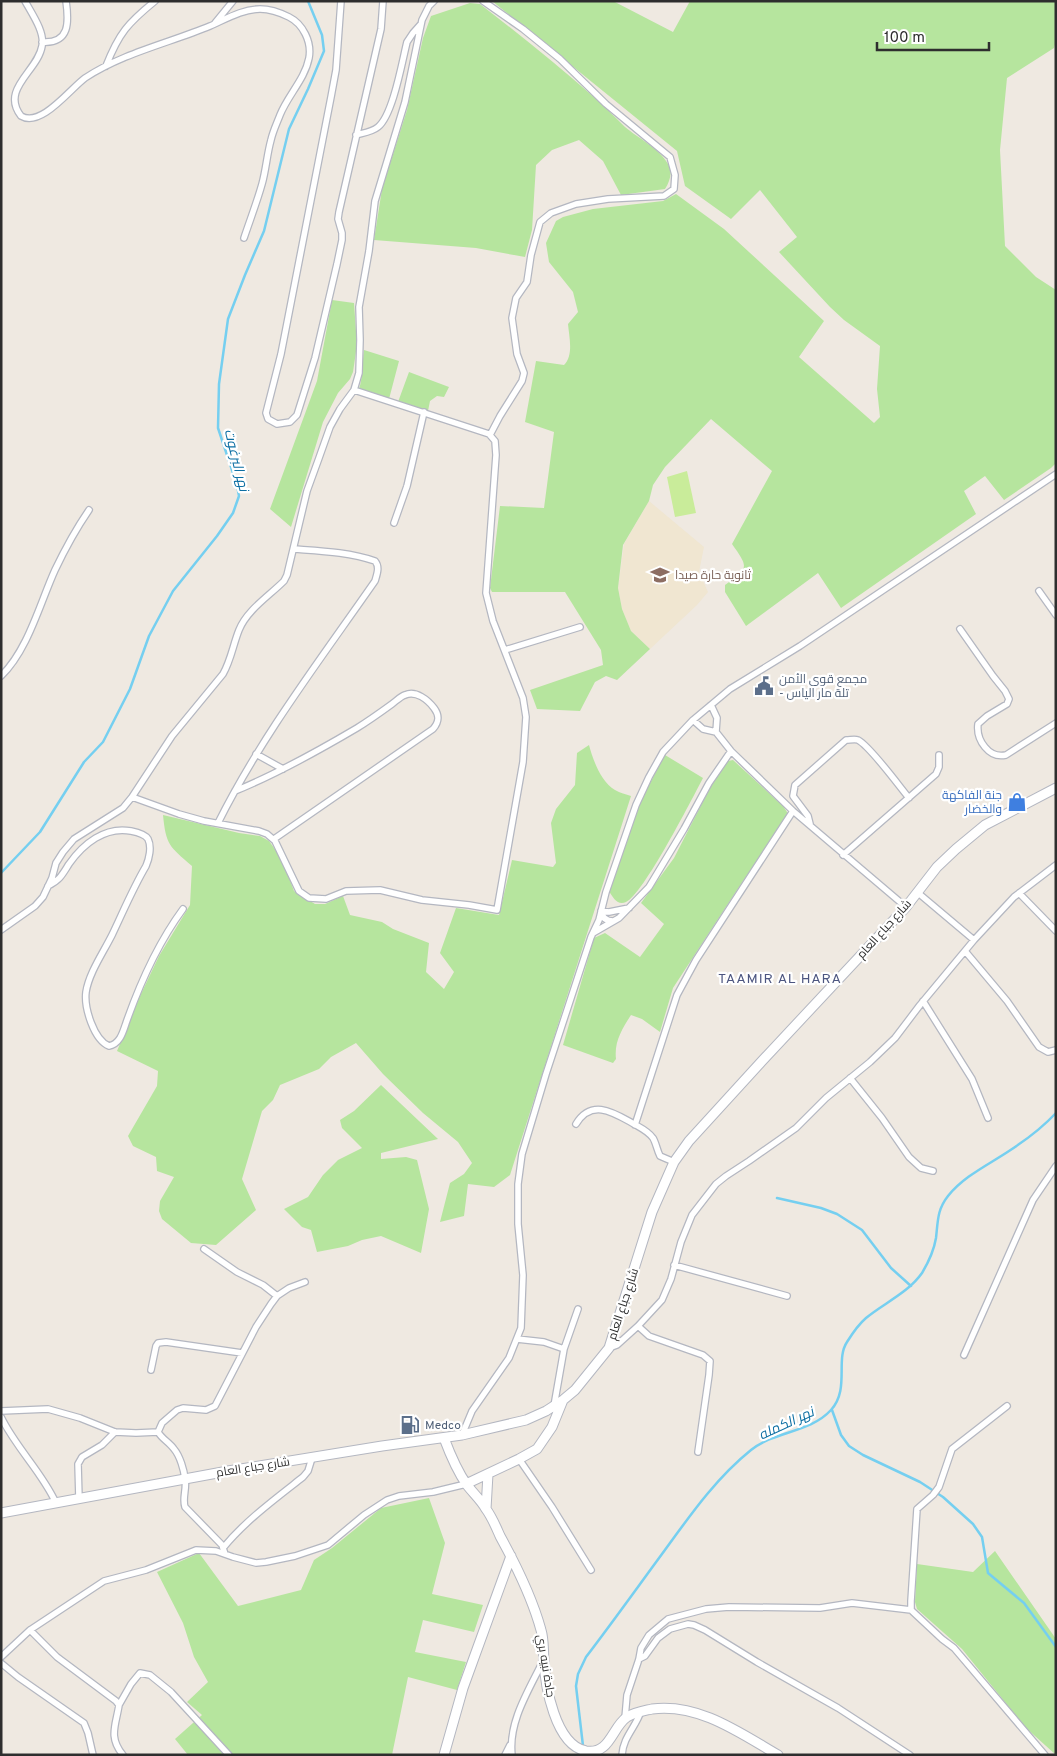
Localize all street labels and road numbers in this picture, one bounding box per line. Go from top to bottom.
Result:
street label: شارع جباع العام [854,897,916,963]
street label: شارع جباع العام [605,1266,643,1342]
street label: شارع جباع العام [215,1454,291,1482]
street label: جادة نبيه بري [531,1634,558,1699]

